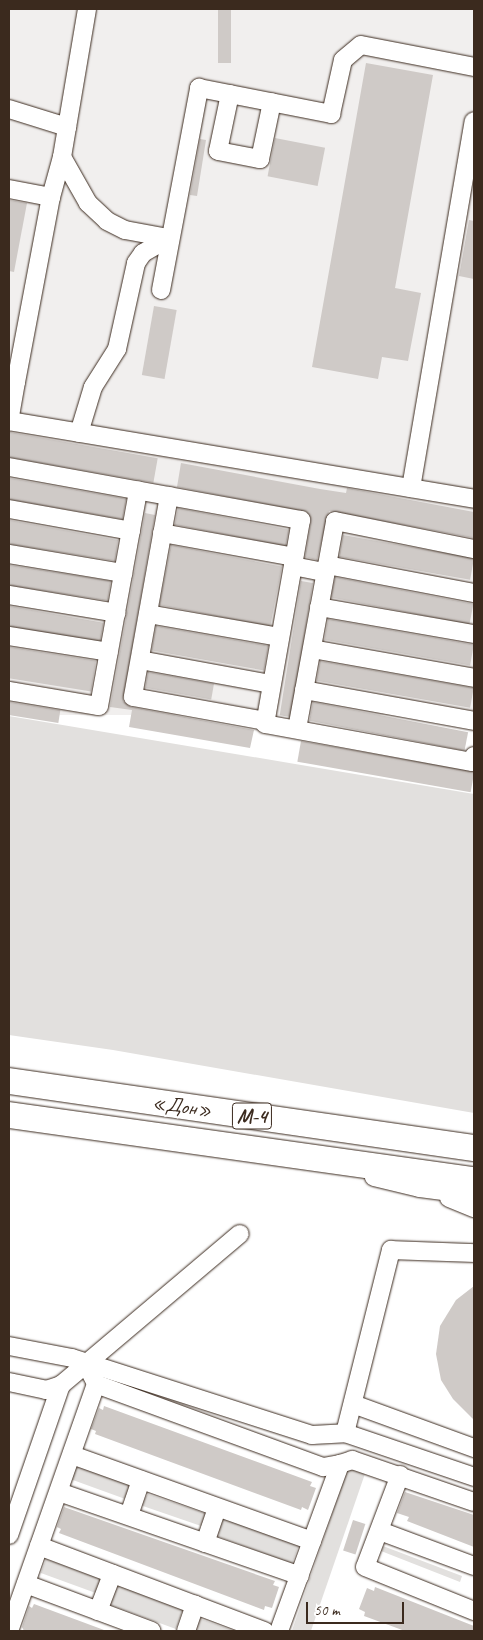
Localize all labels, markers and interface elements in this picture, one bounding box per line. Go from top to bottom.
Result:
street label: «Дон» [151,1089,213,1123]
road number: М-4 [231,1098,273,1134]
scale bar [308,1592,406,1624]
text: 50 m [314,1601,340,1620]

